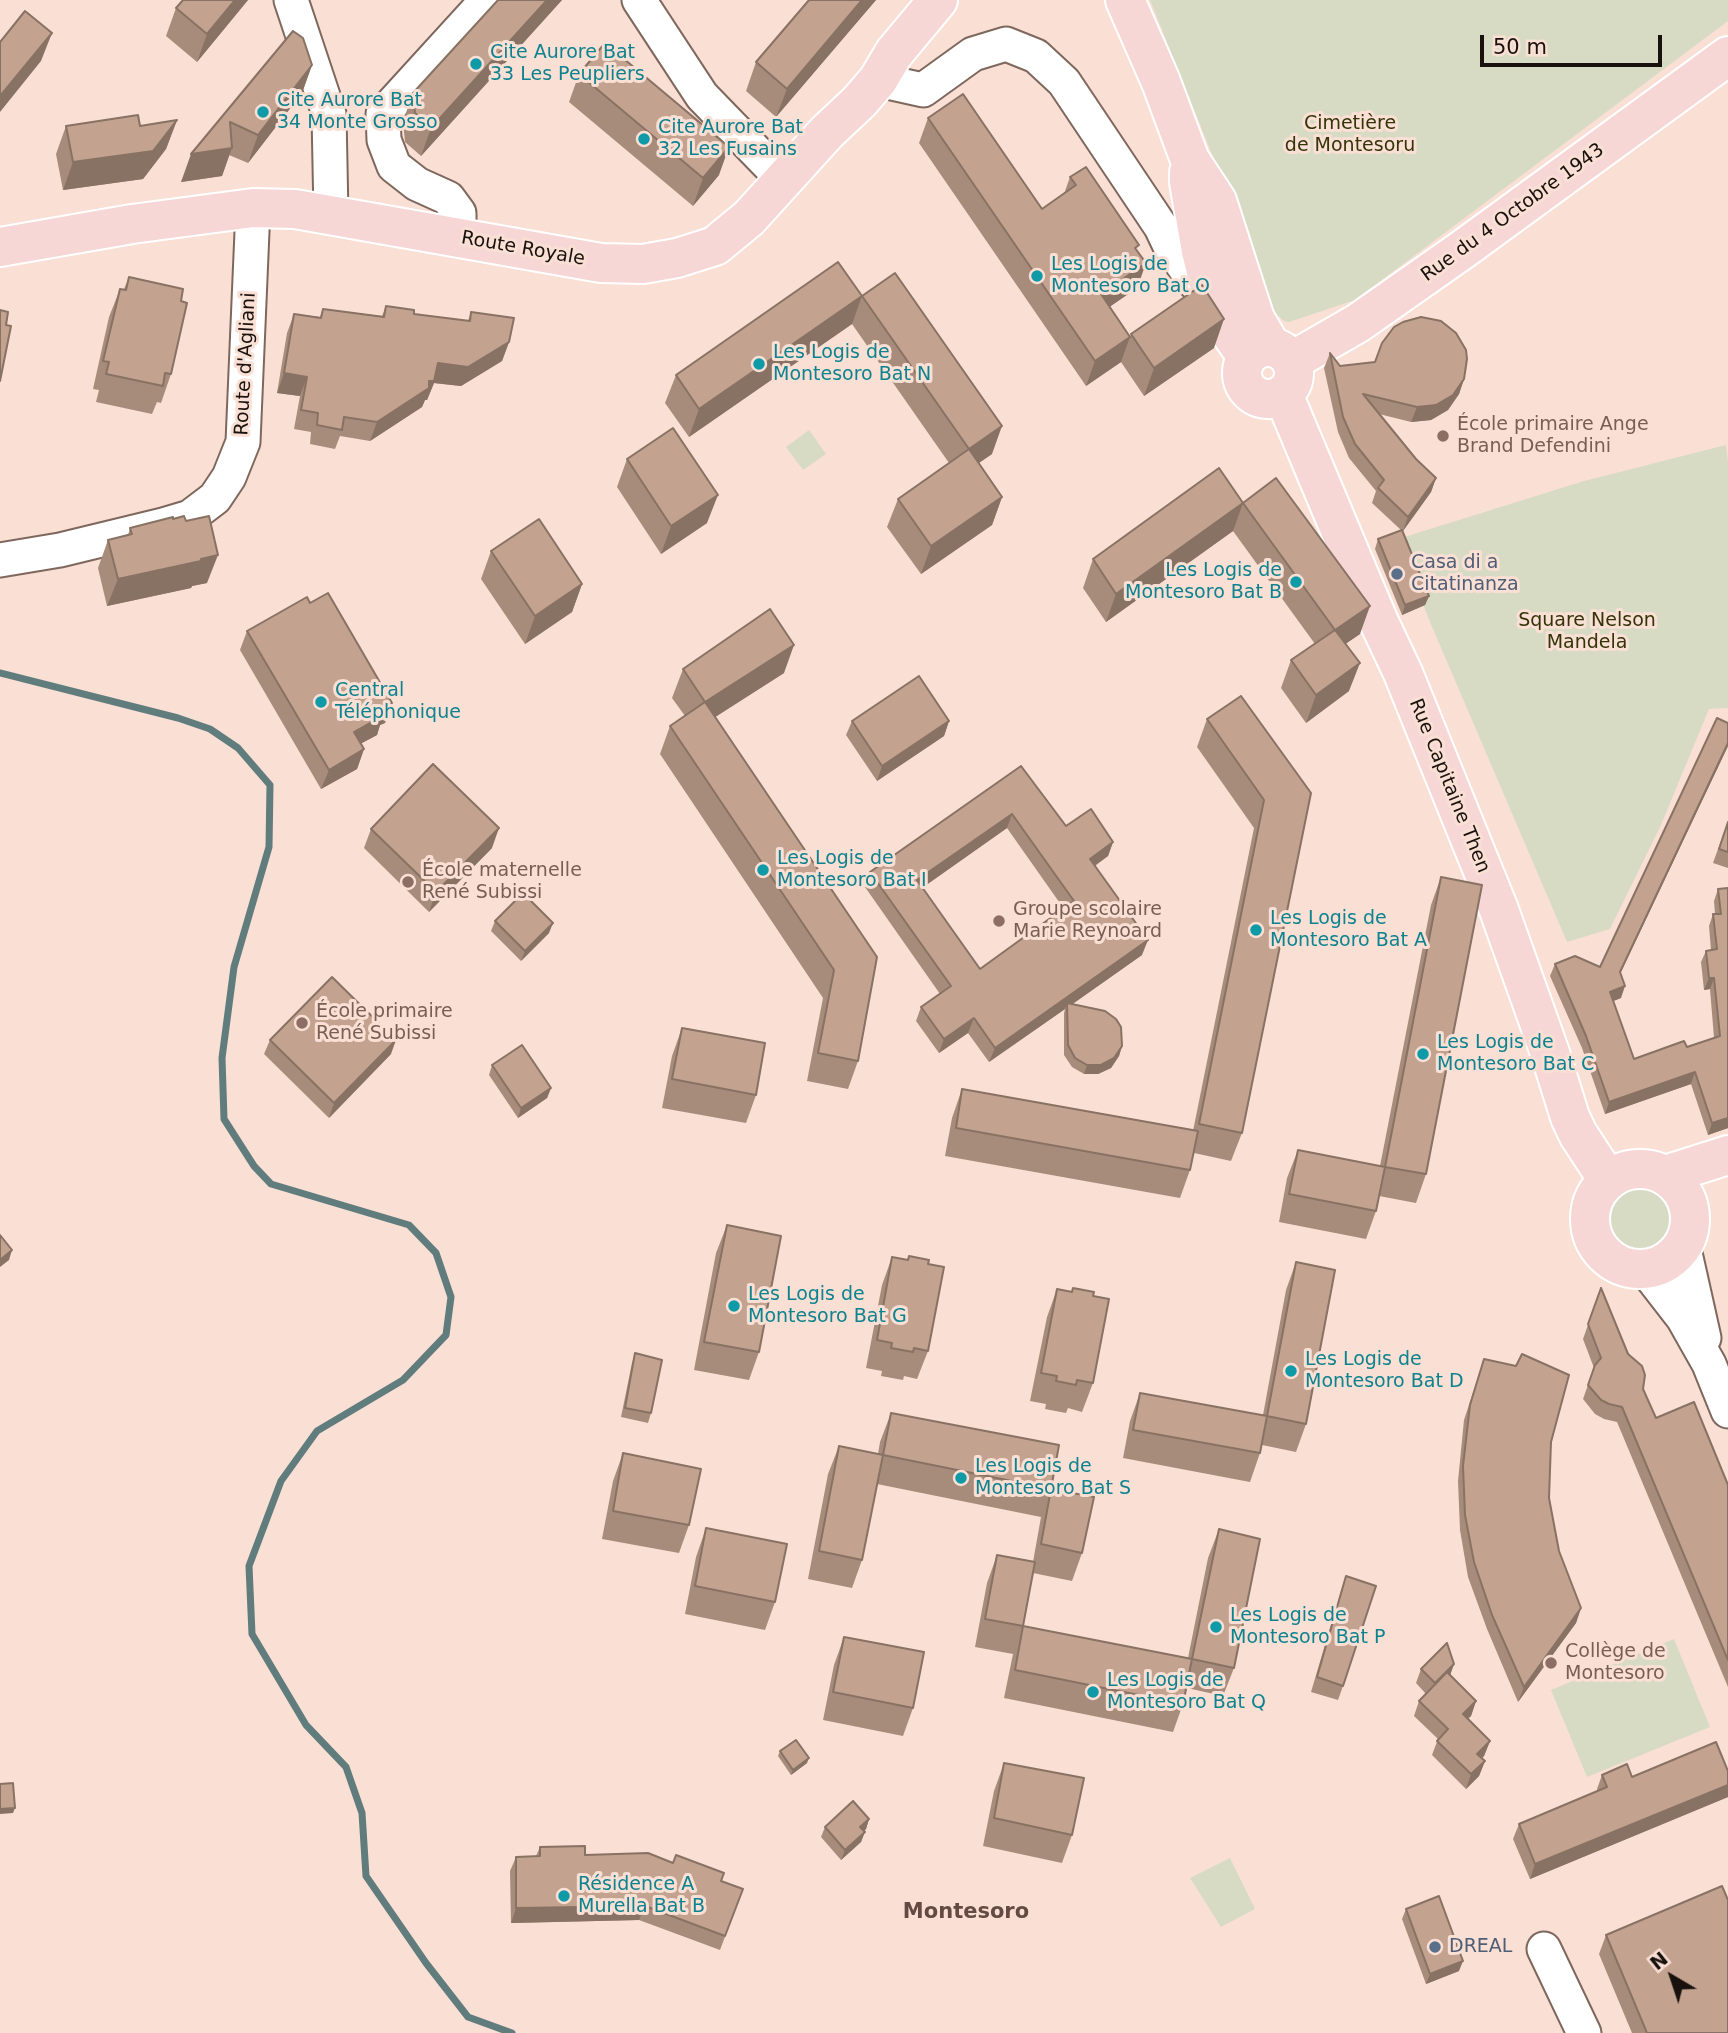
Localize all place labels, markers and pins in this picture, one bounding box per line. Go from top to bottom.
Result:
place label: Cite Aurore Bat 33 Les Peupliers [490,42,645,86]
marker: Cite Aurore Bat 33 Les Peupliers [468,56,484,72]
place label: Cite Aurore Bat 34 Monte Grosso [277,90,438,134]
marker: Cite Aurore Bat 34 Monte Grosso [255,104,271,120]
place label: Cite Aurore Bat 32 Les Fusains [658,117,803,161]
marker: Cite Aurore Bat 32 Les Fusains [636,131,652,147]
place label: Les Logis de Montesoro Bat O [1051,254,1210,298]
marker: Les Logis de Montesoro Bat O [1029,268,1045,284]
place label: Les Logis de Montesoro Bat N [773,342,931,386]
marker: Les Logis de Montesoro Bat N [751,356,767,372]
place label: École primaire Ange Brand Defendini [1457,414,1649,458]
marker: École primaire Ange Brand Defendini [1435,428,1451,444]
place label: Casa di a Citatinanza [1411,552,1519,596]
place label: Les Logis de Montesoro Bat B [1125,560,1282,604]
marker: Casa di a Citatinanza [1389,566,1405,582]
marker: Les Logis de Montesoro Bat B [1288,574,1304,590]
place label: Central Téléphonique [335,680,461,724]
marker: Central Téléphonique [313,694,329,710]
place label: Les Logis de Montesoro Bat I [777,848,927,892]
place label: École maternelle René Subissi [422,860,582,904]
marker: Les Logis de Montesoro Bat I [755,862,771,878]
marker: École maternelle René Subissi [400,874,416,890]
place label: Groupe scolaire Marie Reynoard [1013,899,1162,943]
place label: Les Logis de Montesoro Bat A [1270,908,1427,952]
marker: Groupe scolaire Marie Reynoard [991,913,1007,929]
marker: Les Logis de Montesoro Bat A [1248,922,1264,938]
place label: École primaire René Subissi [316,1001,453,1045]
marker: École primaire René Subissi [294,1015,310,1031]
place label: Les Logis de Montesoro Bat C [1437,1032,1594,1076]
marker: Les Logis de Montesoro Bat C [1415,1046,1431,1062]
place label: Les Logis de Montesoro Bat G [748,1284,907,1328]
marker: Les Logis de Montesoro Bat G [726,1298,742,1314]
place label: Les Logis de Montesoro Bat D [1305,1349,1464,1393]
marker: Les Logis de Montesoro Bat D [1283,1363,1299,1379]
place label: Les Logis de Montesoro Bat S [975,1456,1131,1500]
marker: Les Logis de Montesoro Bat S [953,1470,969,1486]
place label: Les Logis de Montesoro Bat P [1230,1605,1385,1649]
marker: Les Logis de Montesoro Bat P [1208,1619,1224,1635]
place label: Collège de Montesoro [1565,1641,1666,1685]
marker: Collège de Montesoro [1543,1655,1559,1671]
place label: Les Logis de Montesoro Bat Q [1107,1670,1266,1714]
marker: Les Logis de Montesoro Bat Q [1085,1684,1101,1700]
place label: Résidence A Murella Bat B [578,1874,705,1918]
marker: Résidence A Murella Bat B [556,1888,572,1904]
place label: DREAL [1449,1936,1512,1958]
marker: DREAL [1427,1939,1443,1955]

